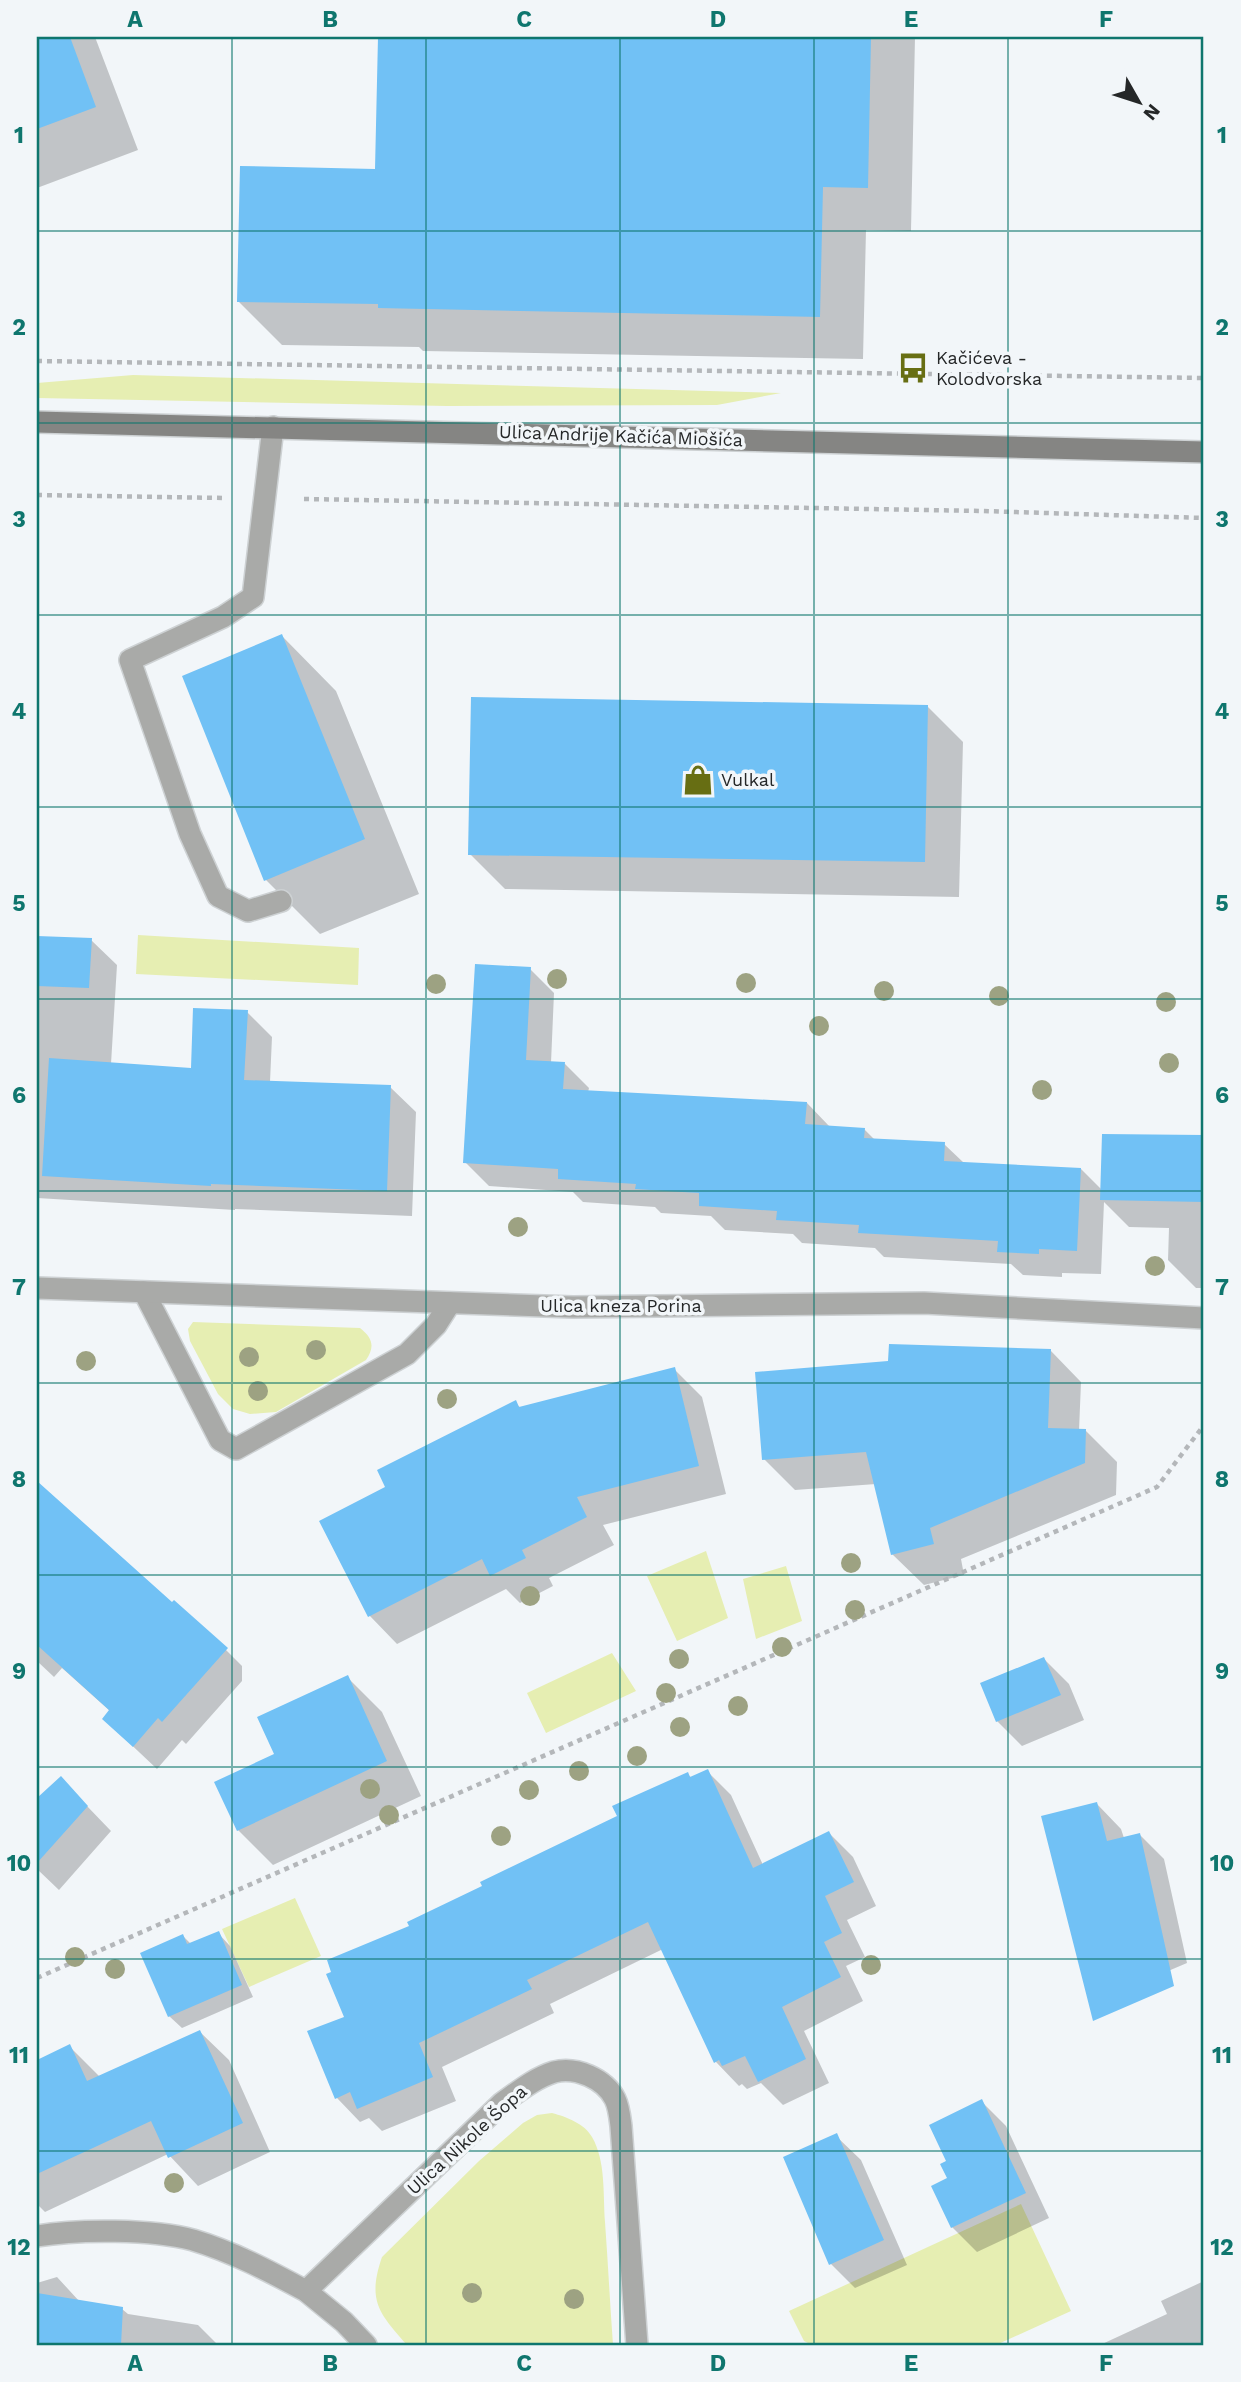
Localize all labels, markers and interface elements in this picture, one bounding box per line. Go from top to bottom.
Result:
text: A [127,6,143,33]
text: B [322,6,338,33]
text: C [516,6,532,33]
text: D [710,6,726,33]
text: E [904,6,918,33]
text: F [1099,6,1113,33]
north arrow [1104,66,1174,136]
text: N [1138,100,1165,125]
text: 1 [14,122,24,149]
text: 1 [1217,122,1227,149]
text: 2 [12,314,26,341]
text: 2 [1215,314,1229,341]
place label: Kačićeva - Kolodvorska [936,347,1042,389]
bus stop icon: Kačićeva - Kolodvorska [896,351,930,385]
street label: Ulica Andrije Kačića Miošića [499,421,743,450]
text: 3 [12,506,26,533]
text: 3 [1215,506,1229,533]
text: 4 [12,698,27,725]
text: 4 [1215,698,1230,725]
shop icon: Vulkal [681,763,715,797]
place label: Vulkal [721,769,775,790]
text: 5 [12,890,26,917]
text: 5 [1215,890,1229,917]
text: 6 [12,1082,26,1109]
text: 6 [1215,1082,1229,1109]
text: 7 [12,1274,26,1301]
text: 7 [1215,1274,1229,1301]
street label: Ulica kneza Porina [540,1295,702,1316]
text: 8 [12,1466,26,1493]
text: 8 [1215,1466,1229,1493]
text: 9 [12,1658,26,1685]
text: 9 [1215,1658,1229,1685]
text: 10 [7,1850,31,1877]
text: 10 [1210,1850,1234,1877]
text: 11 [9,2042,29,2069]
text: 11 [1212,2042,1232,2069]
street label: Ulica Nikole Šopa [403,2080,531,2199]
text: 12 [7,2234,31,2261]
text: 12 [1210,2234,1234,2261]
text: A [127,2350,143,2377]
text: B [322,2350,338,2377]
text: C [516,2350,532,2377]
text: D [710,2350,726,2377]
text: E [904,2350,918,2377]
text: F [1099,2350,1113,2377]

